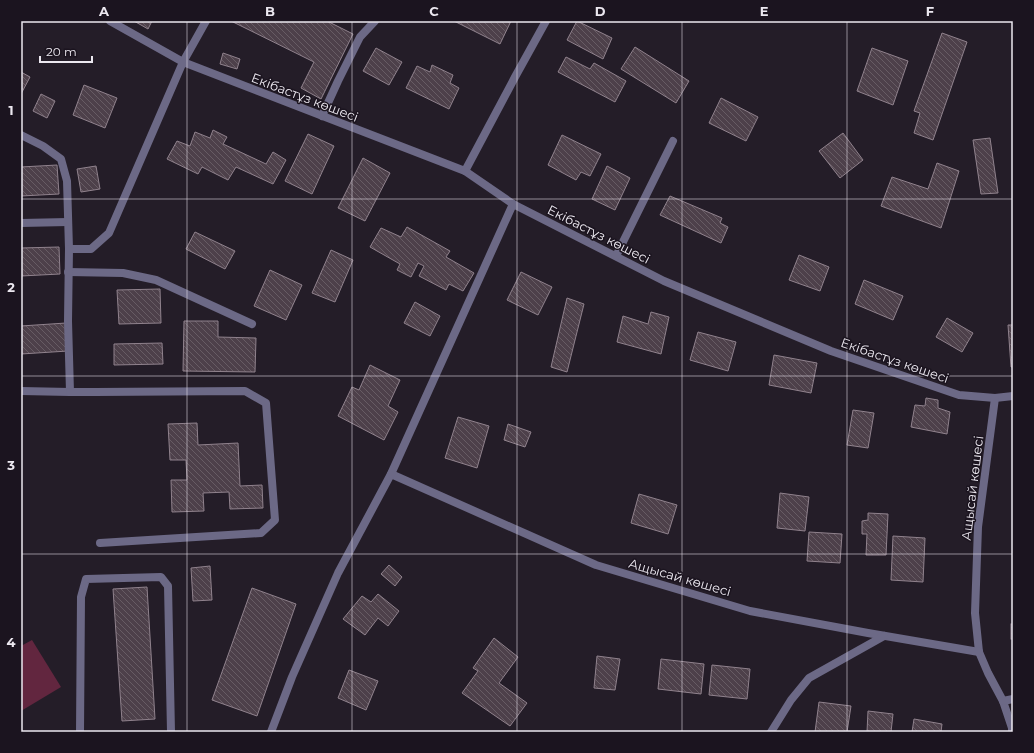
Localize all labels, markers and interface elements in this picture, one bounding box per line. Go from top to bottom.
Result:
text: A [98,3,110,19]
text: B [265,3,275,19]
text: C [429,3,439,19]
text: D [595,3,606,19]
text: E [760,3,769,19]
text: F [926,3,934,19]
scale bar [40,38,92,64]
text: 20 m [46,44,77,59]
street label: Екібастұз көшесі [249,69,361,125]
text: 1 [8,102,14,118]
street label: Екібастұз көшесі [545,201,653,267]
text: 2 [7,279,15,295]
street label: Екібастұз көшесі [839,334,951,386]
street label: Ащысай көшесі [958,435,986,541]
text: 3 [6,457,15,473]
street label: Ащысай көшесі [627,555,733,599]
text: 4 [7,634,16,650]

